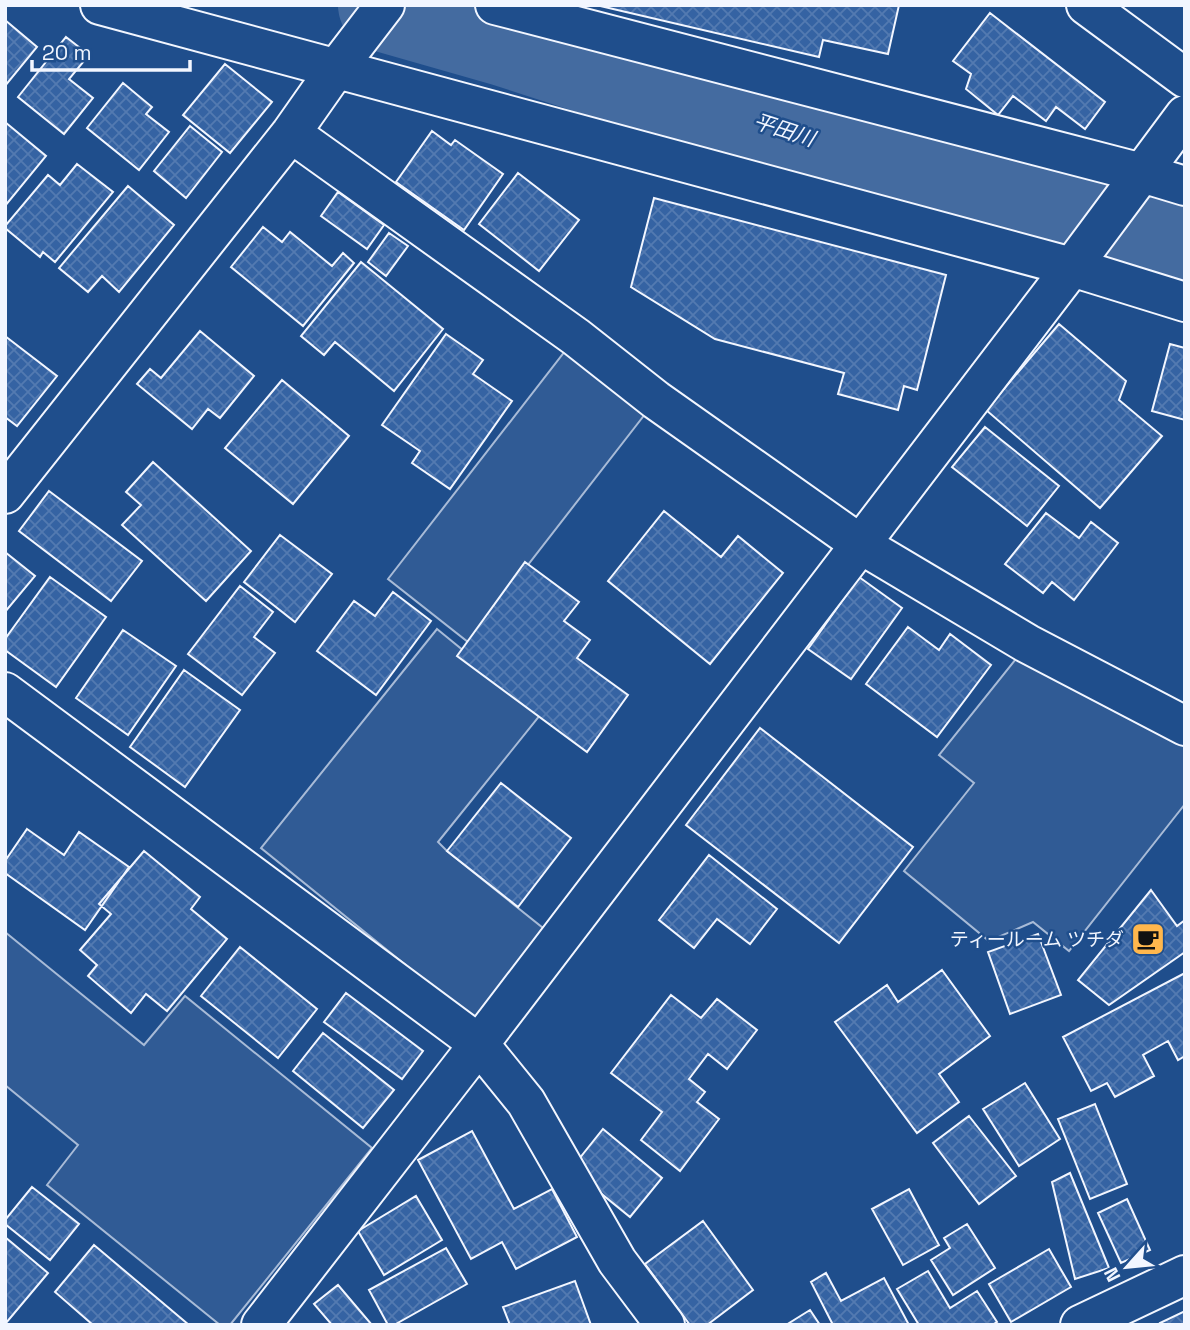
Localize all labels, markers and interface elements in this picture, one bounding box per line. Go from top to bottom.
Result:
scale bar [32,28,189,72]
text: 20 m [42,39,92,66]
water label: 平田川 [750,107,820,153]
cafe icon: ティールーム ツチダ [1129,920,1167,958]
place label: ティールーム ツチダ [950,927,1124,952]
north arrow [1092,1232,1162,1302]
text: N [1098,1263,1126,1286]

